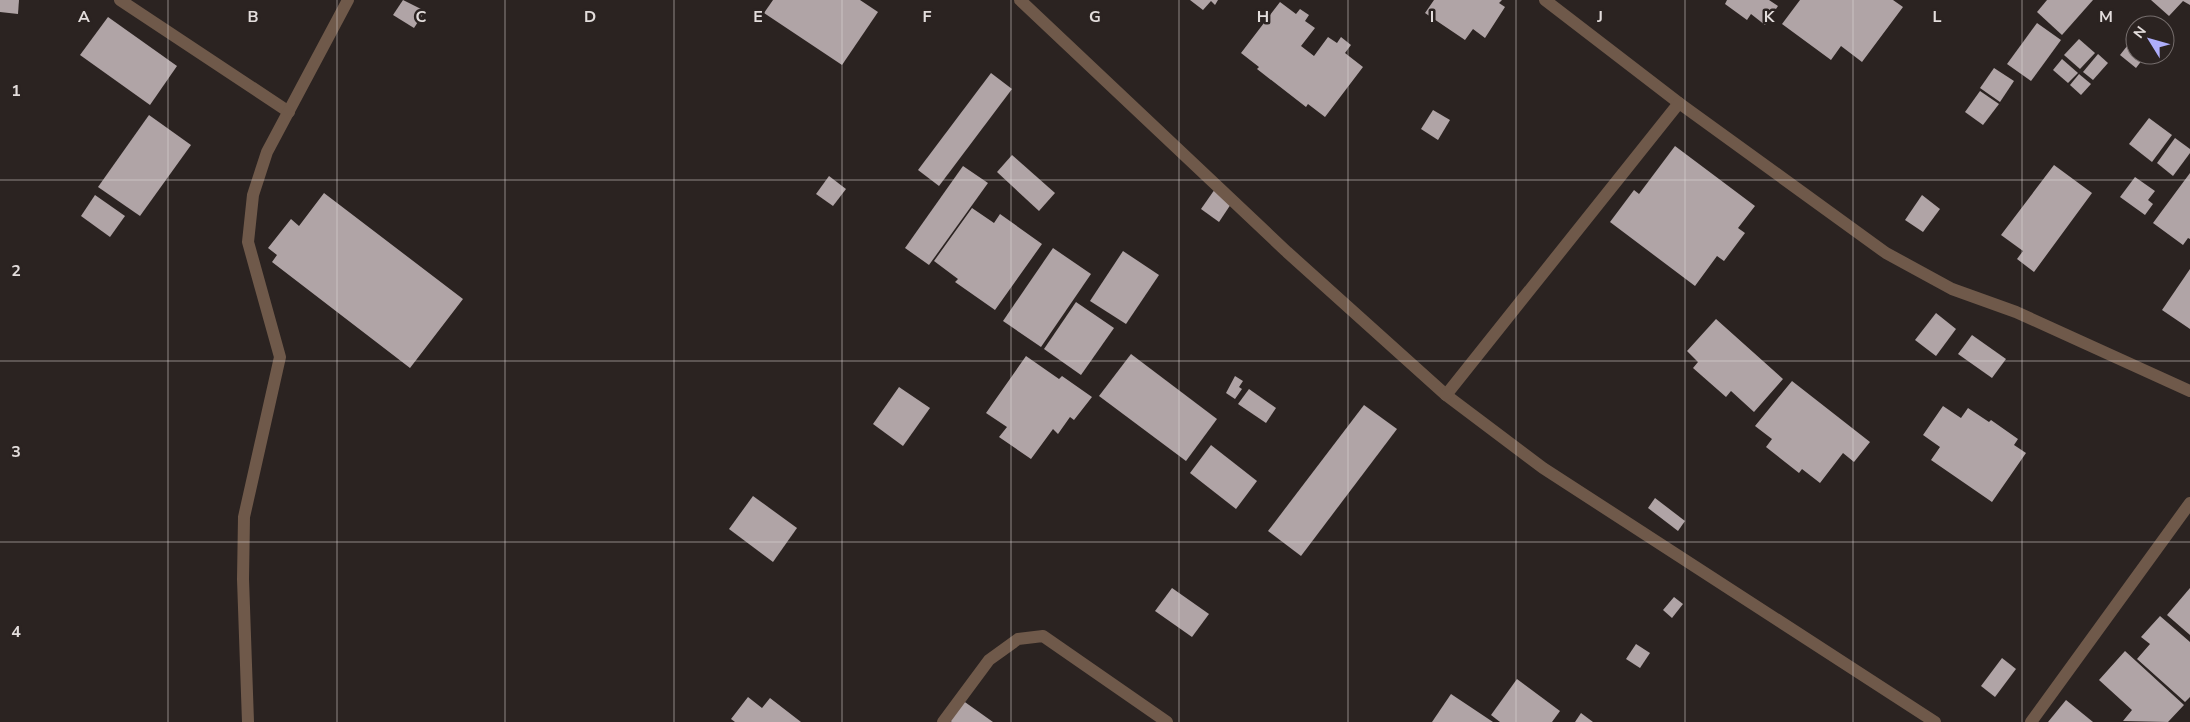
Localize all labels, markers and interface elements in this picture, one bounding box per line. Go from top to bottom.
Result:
text: A [78,6,90,28]
text: B [247,6,259,28]
text: C [416,6,427,28]
text: D [584,6,596,28]
text: E [753,6,763,28]
text: F [923,6,932,28]
text: G [1089,6,1101,28]
text: H [1257,6,1269,28]
text: I [1430,6,1434,28]
text: J [1596,6,1603,28]
text: K [1764,6,1776,28]
text: L [1933,6,1942,28]
text: M [2099,6,2113,28]
north arrow [2125,15,2175,65]
text: N [2129,23,2151,42]
text: 1 [11,80,21,102]
text: 2 [11,260,21,282]
text: 3 [11,441,21,463]
text: 4 [11,621,21,643]

